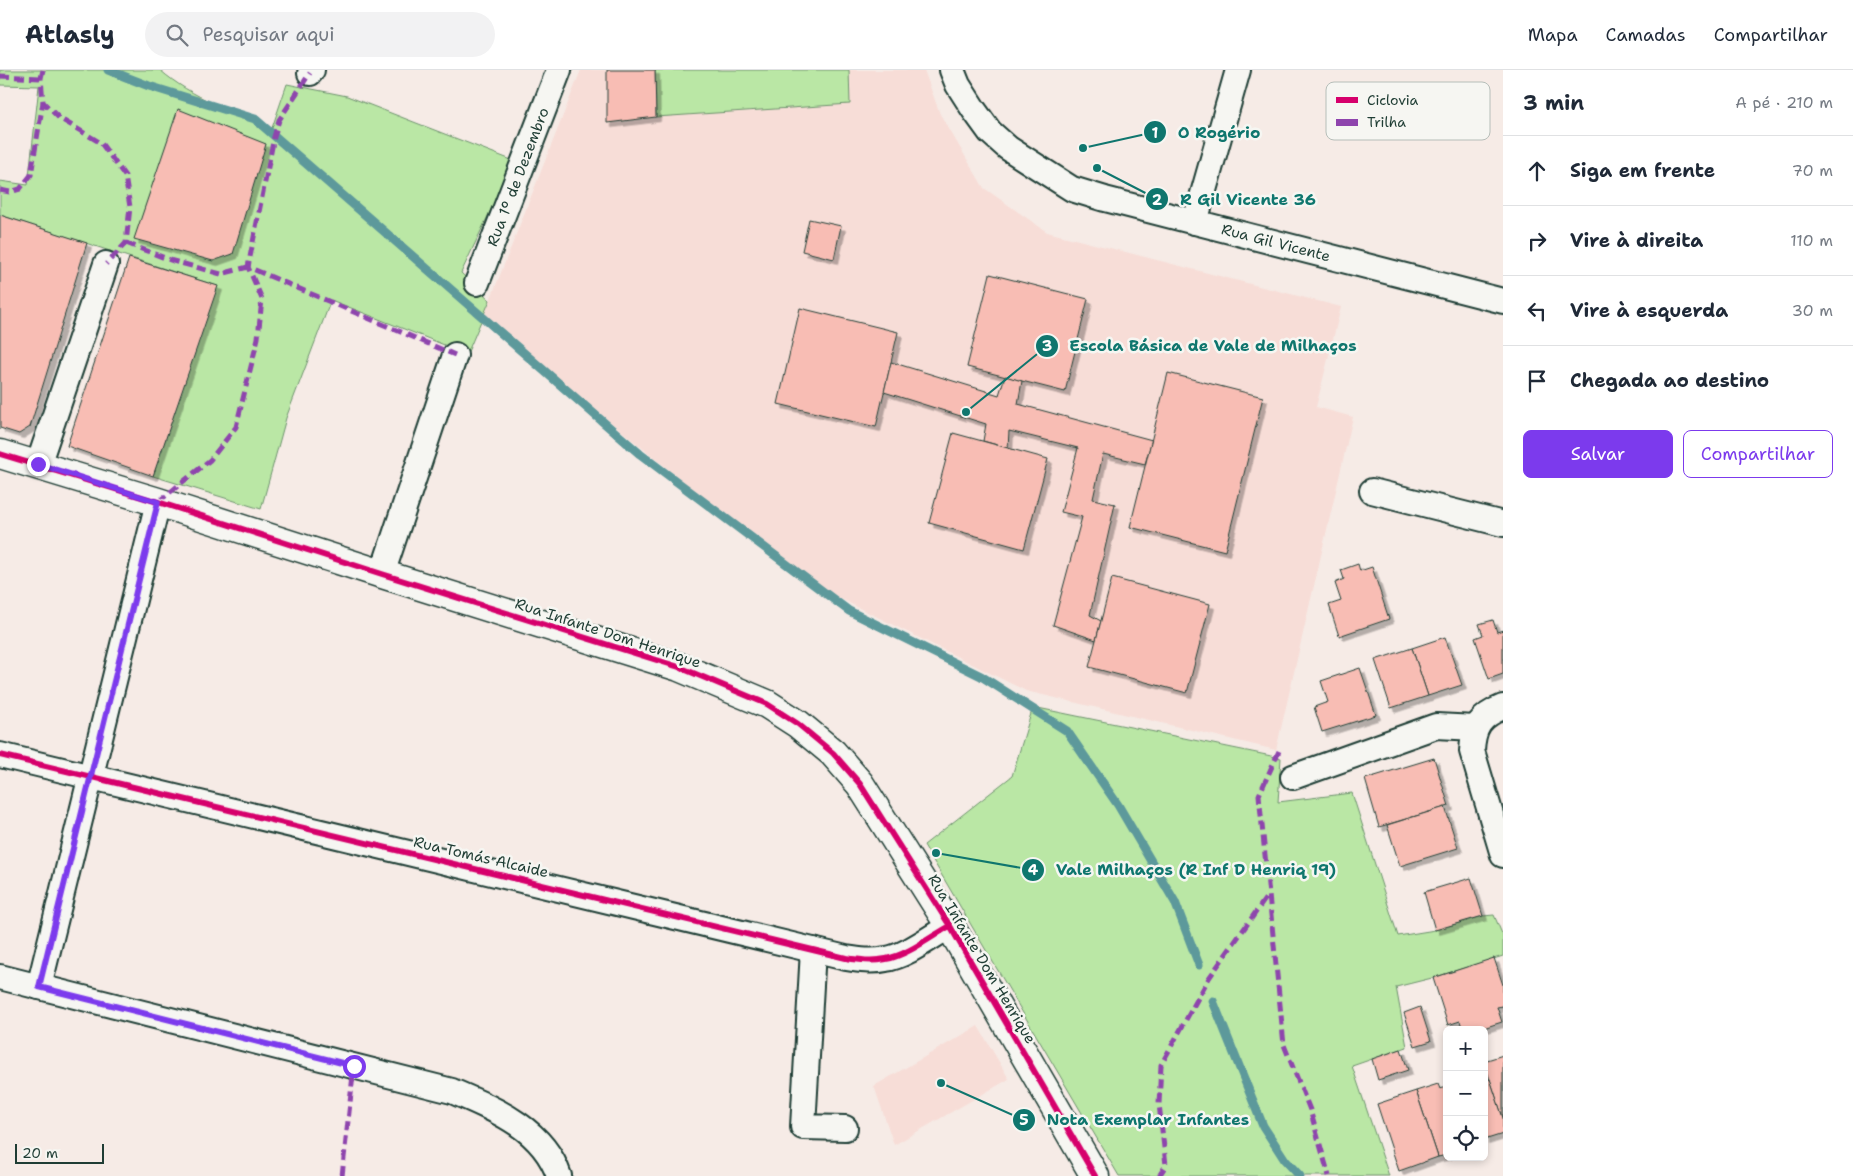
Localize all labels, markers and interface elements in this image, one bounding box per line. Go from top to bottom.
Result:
search box [145,12,495,57]
text: Atlasly [25,19,115,51]
icon: search [163,21,191,49]
text: Pesquisar aqui [203,22,335,47]
text: Mapa [1528,23,1578,47]
text: Camadas [1606,23,1686,47]
text: Compartilhar [1714,23,1828,47]
legend [1326,82,1490,140]
text: 3 min [1523,89,1584,117]
text: Ciclovia [1367,91,1419,109]
text: A pé · 210 m [1735,92,1833,113]
street label: Rua 1º de Dezembro [482,105,554,249]
text: Trilha [1367,113,1406,131]
callout: O Rogério [1143,117,1270,148]
text: O Rogério [1178,122,1260,143]
text: 1 [1152,123,1159,143]
icon: ahead [1523,157,1551,185]
text: Siga em frente [1570,158,1715,183]
text: 70 m [1792,160,1833,181]
callout: R Gil Vicente 36 [1145,184,1326,215]
text: R Gil Vicente 36 [1180,189,1316,210]
text: 2 [1152,190,1163,210]
street label: Rua Gil Vicente [1219,219,1332,266]
icon: right [1523,227,1551,255]
text: Vire à direita [1570,228,1703,253]
text: 110 m [1790,230,1833,251]
icon: left [1523,297,1551,325]
text: Vire à esquerda [1570,298,1728,323]
text: 30 m [1792,300,1833,321]
callout: Escola Básica de Vale de Milhaços [1035,330,1367,361]
text: Escola Básica de Vale de Milhaços [1069,335,1357,356]
text: 3 [1042,336,1052,356]
icon: arrive [1523,367,1551,395]
text: Chegada ao destino [1570,368,1769,393]
button: Salvar [1523,430,1673,478]
button: Compartilhar [1683,430,1833,478]
route end [27,453,50,476]
street label: Rua Infante Dom Henrique [513,593,703,673]
street label: Rua Tomás Alcaide [412,832,550,882]
callout: Vale Milhaços (R Inf D Henriq 19) [1021,854,1346,885]
text: Vale Milhaços (R Inf D Henriq 19) [1056,859,1336,880]
text: 4 [1028,860,1039,880]
street label: Rua Infante Dom Henrique [923,871,1041,1047]
map controls [1443,1026,1488,1161]
button: + [1443,1026,1488,1071]
route start [343,1055,366,1078]
button: − [1443,1071,1488,1116]
callout: Nota Exemplar Infantes [1012,1104,1259,1135]
text: Nota Exemplar Infantes [1047,1109,1249,1130]
text: 5 [1019,1110,1029,1130]
button: locate [1443,1116,1488,1161]
scale bar [15,1141,104,1164]
text: 20 m [22,1144,58,1162]

